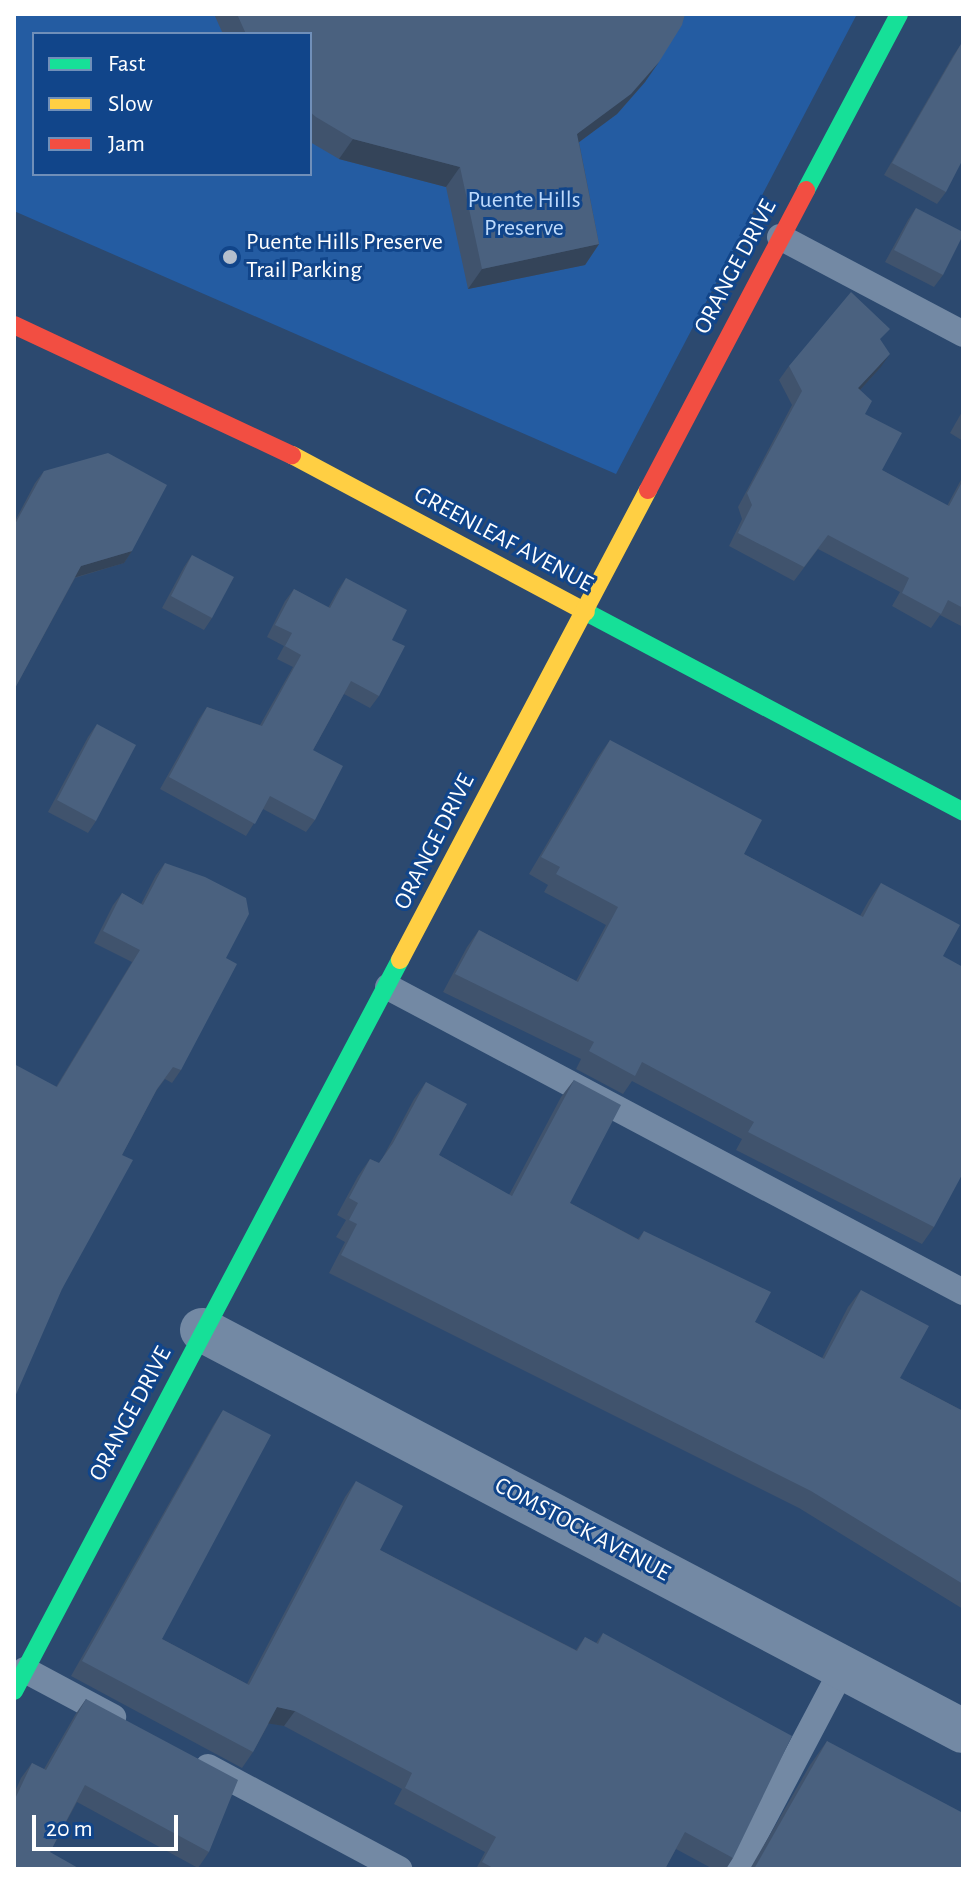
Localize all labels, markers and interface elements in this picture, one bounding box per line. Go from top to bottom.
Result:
legend [32,32,312,176]
text: Fast [108,52,145,76]
text: Slow [108,92,153,116]
text: Jam [108,132,145,156]
park label: Puente Hills Preserve [467,187,581,243]
street label: ORANGE DRIVE [688,195,784,339]
place label: Puente Hills Preserve Trail Parking [246,229,443,285]
marker: Puente Hills Preserve Trail Parking [221,248,239,266]
street label: GREENLEAF AVENUE [409,481,597,599]
street label: ORANGE DRIVE [389,769,481,915]
street label: ORANGE DRIVE [83,1342,179,1486]
street label: COMSTOCK AVENUE [489,1472,675,1588]
scale bar [36,1799,182,1849]
text: 20 m [46,1817,93,1841]

